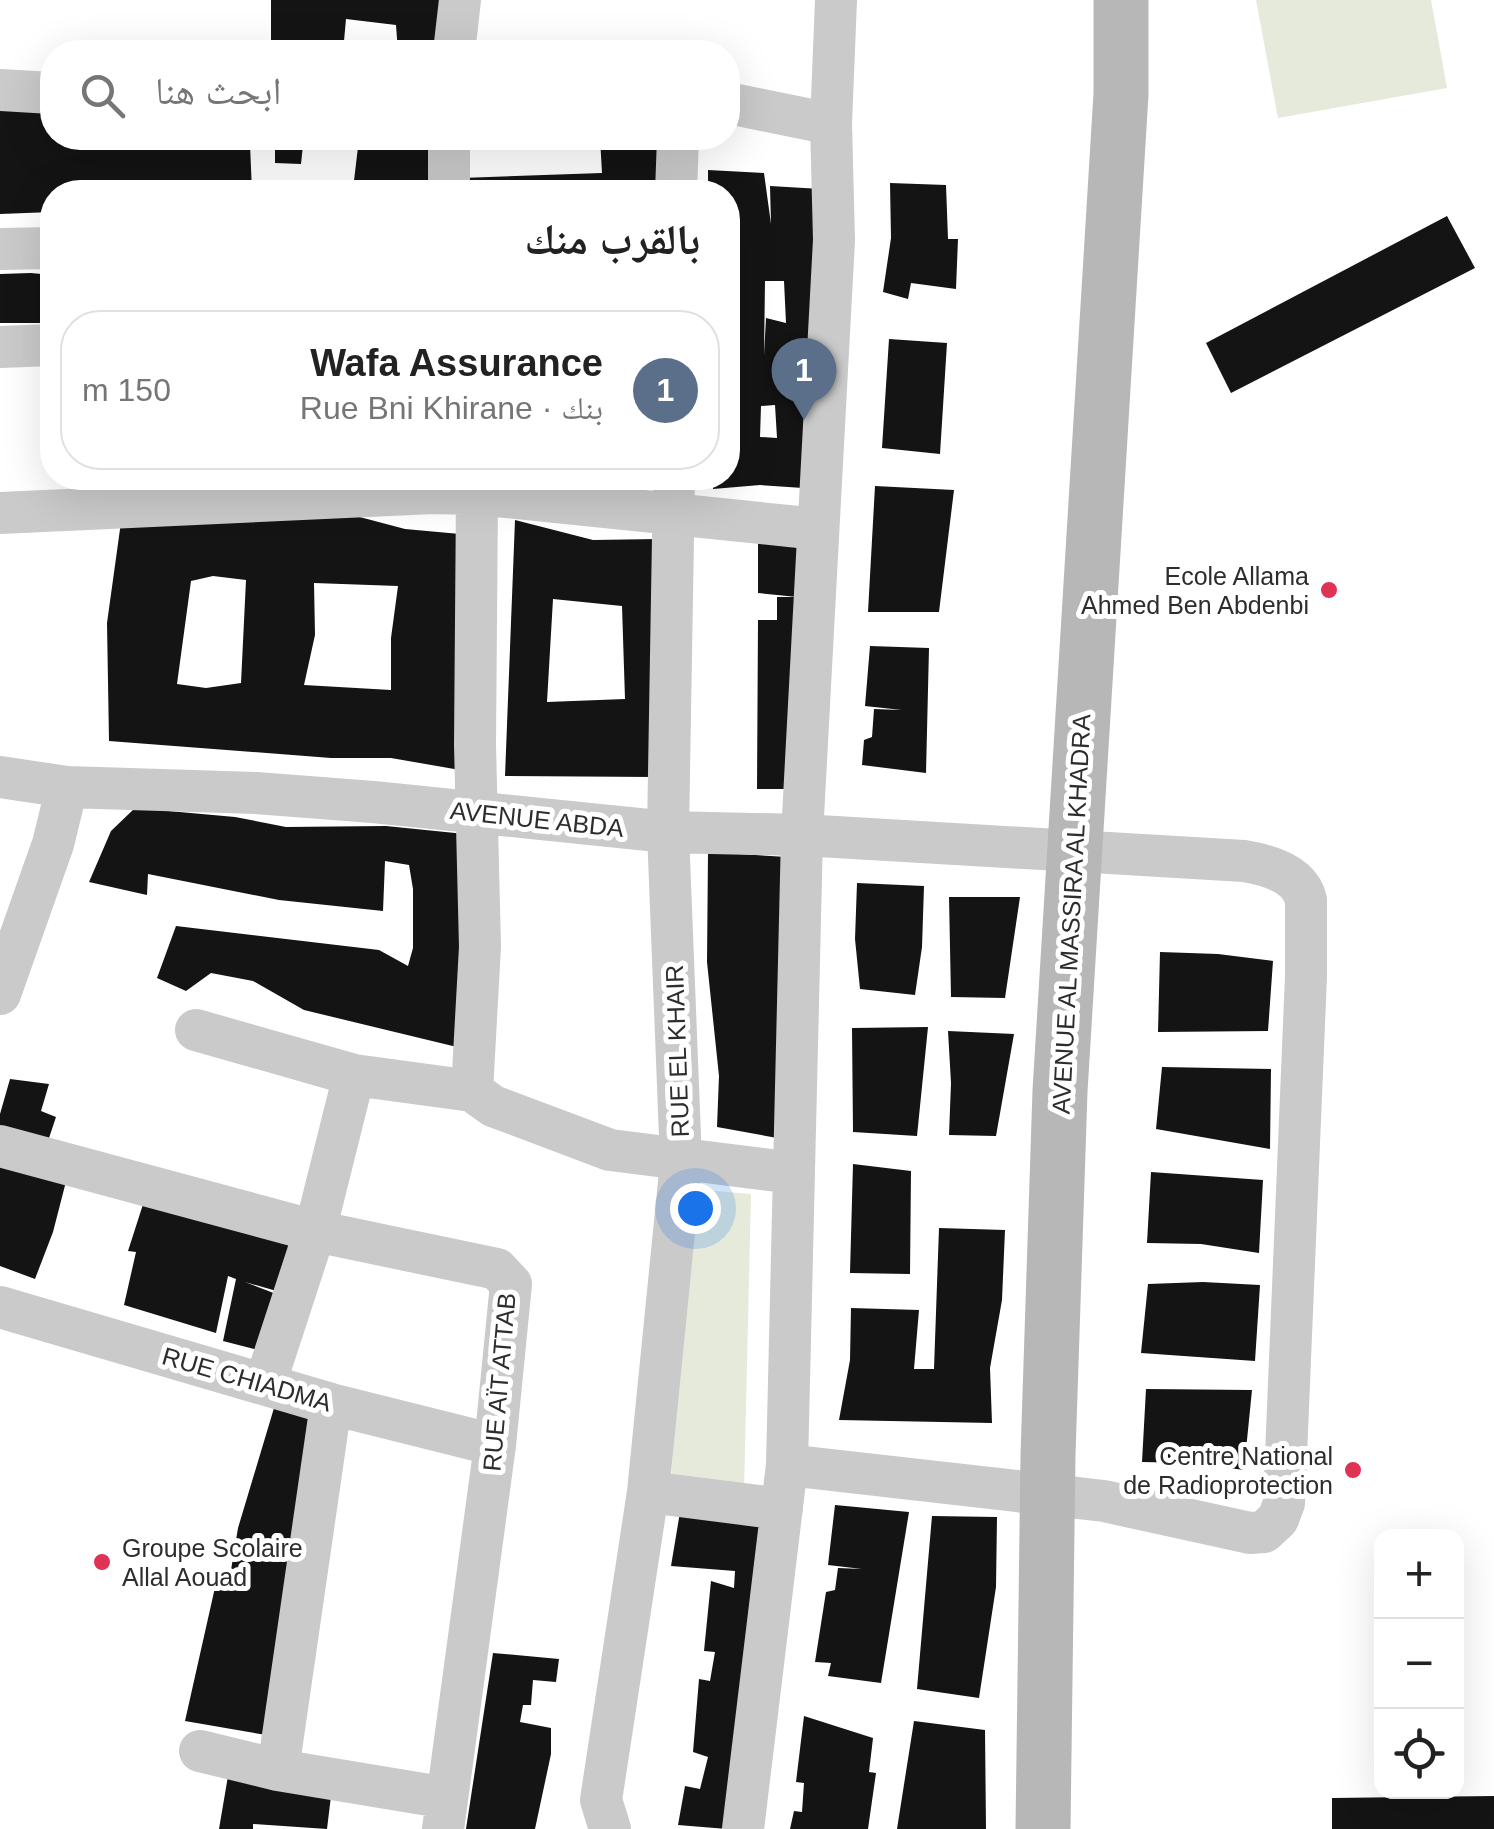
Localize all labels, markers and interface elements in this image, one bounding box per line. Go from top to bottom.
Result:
search box [40,40,740,150]
icon: search [75,68,130,123]
text: ابحث هنا [155,70,281,112]
text: بالقرب منك [524,216,700,263]
pin: 1 [772,338,836,420]
text: Wafa Assurance [310,342,603,384]
text: 150 m [82,372,171,408]
text: 1 [657,372,674,408]
text: بنك · Rue Bni Khirane [300,390,603,426]
place label: Ecole Allama Ahmed Ben Abdenbi [1081,562,1309,619]
marker: Ecole Allama Ahmed Ben Abdenbi [1318,579,1340,601]
street label: AVENUE AL MASSIRA AL KHADRA [1047,713,1095,1115]
street label: AVENUE ABDA [449,796,626,842]
street label: RUE EL KHAIR [660,964,694,1138]
your location [670,1183,721,1234]
street label: RUE AÏT ATTAB [477,1292,521,1472]
street label: RUE CHIADMA [159,1341,335,1417]
place label: Centre National de Radioprotection [1123,1442,1333,1499]
marker: Centre National de Radioprotection [1342,1459,1364,1481]
map controls [1374,1529,1464,1799]
button: + [1374,1529,1464,1619]
place label: Groupe Scolaire Allal Aouad [122,1534,303,1591]
marker: Groupe Scolaire Allal Aouad [91,1551,113,1573]
button: − [1374,1619,1464,1709]
button: locate [1374,1709,1464,1799]

